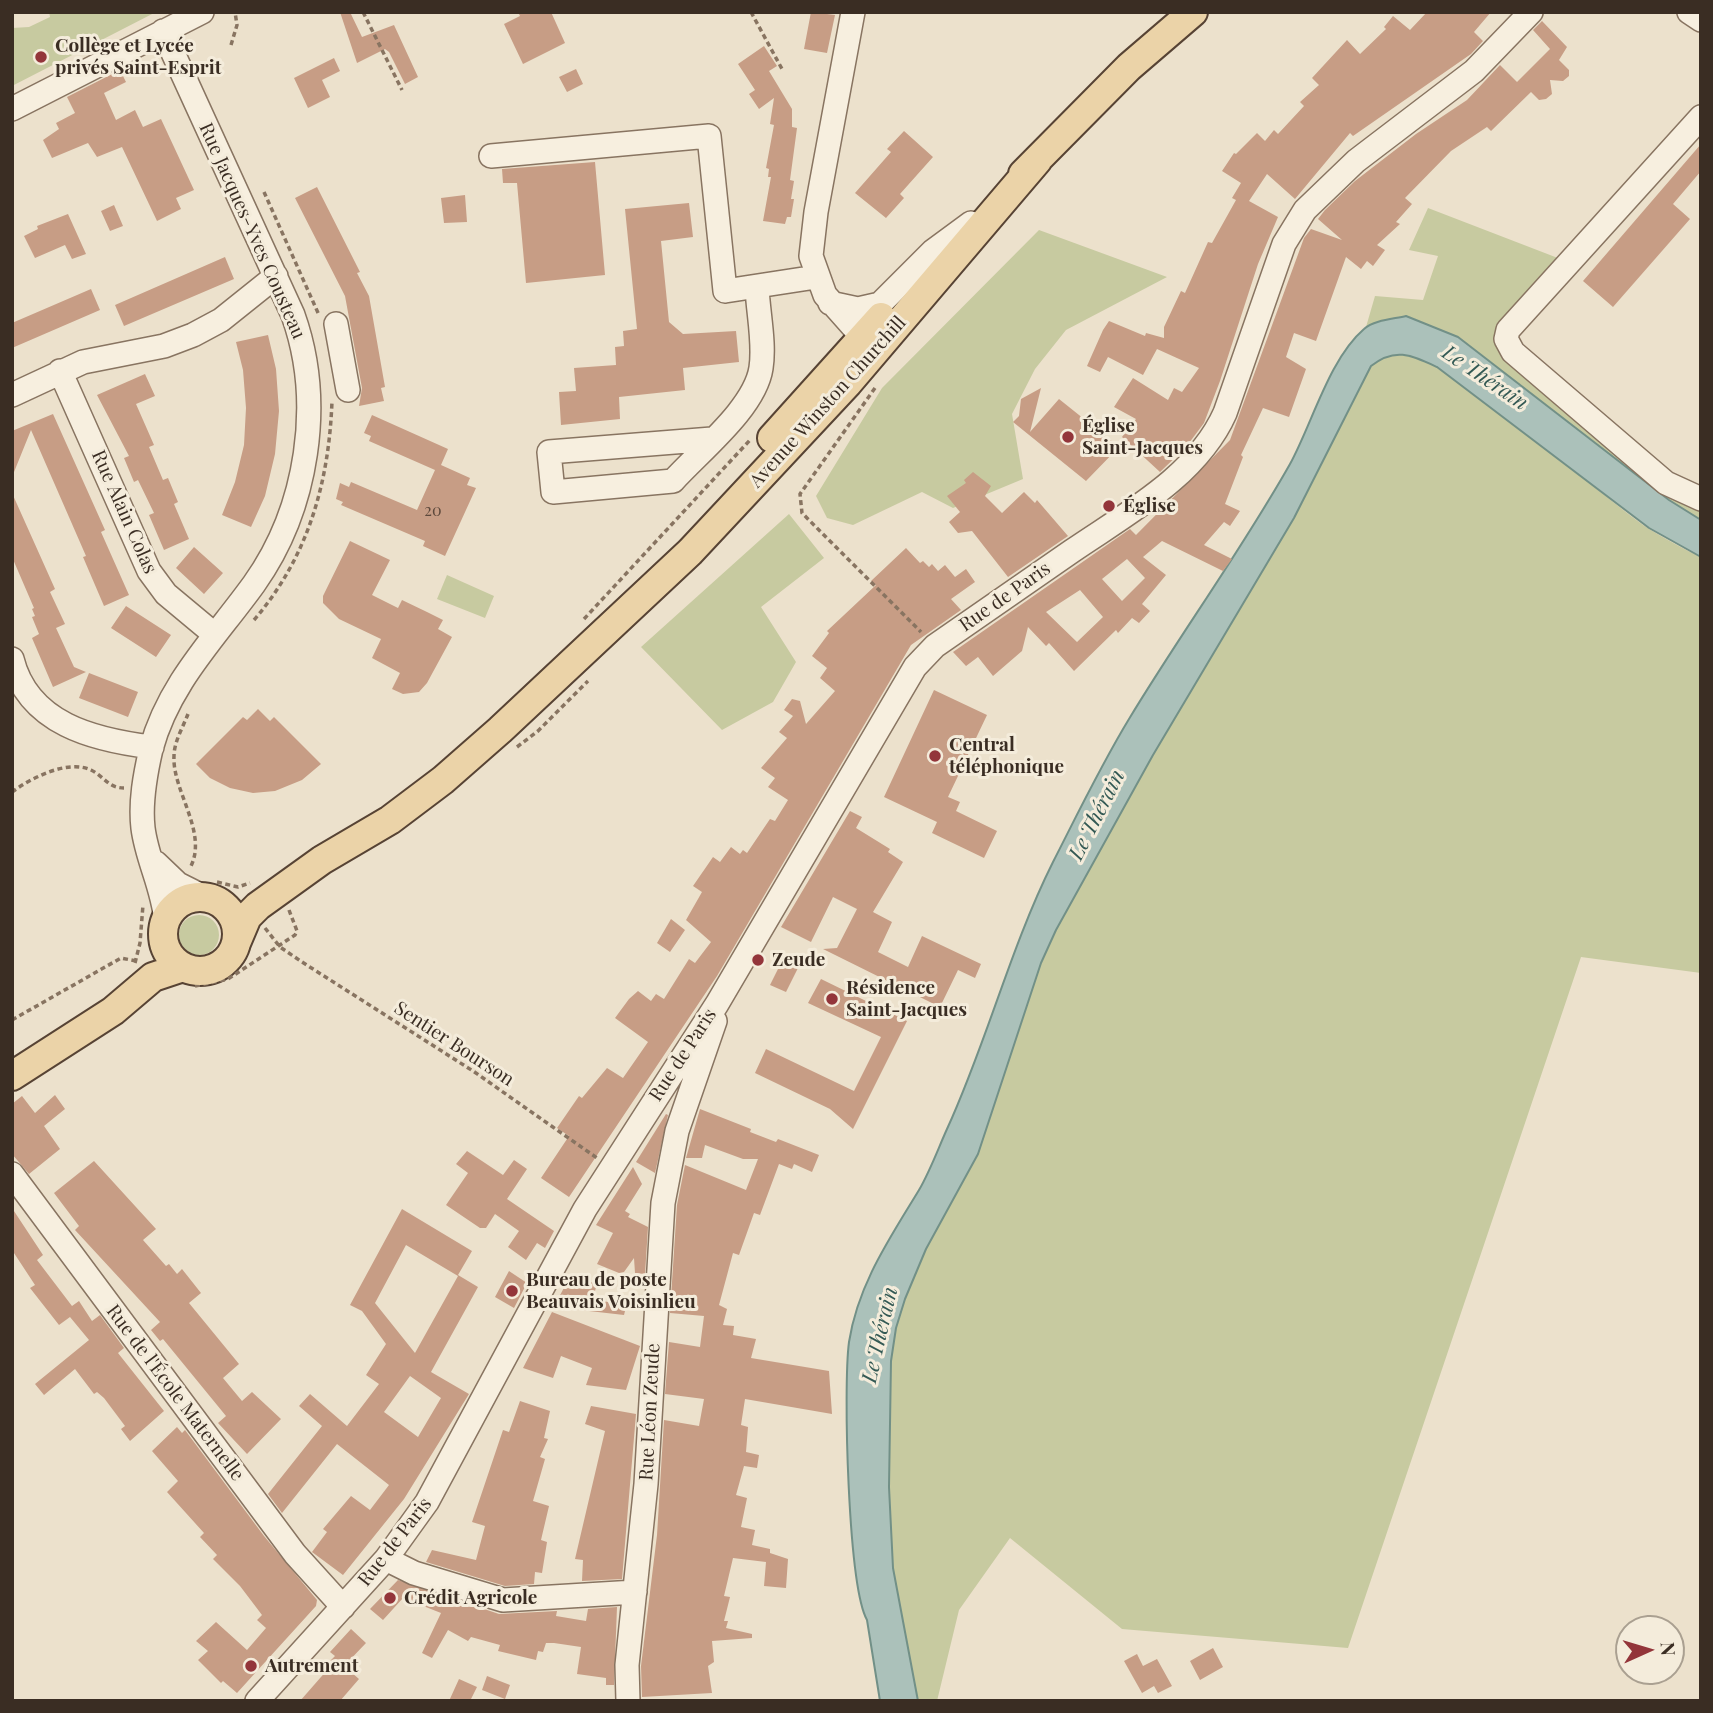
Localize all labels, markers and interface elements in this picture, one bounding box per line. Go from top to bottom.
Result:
place label: Collège et Lycée privés Saint-Esprit [55,35,221,79]
marker: Collège et Lycée privés Saint-Esprit [33,49,49,65]
street label: Rue Jacques-Yves Cousteau [194,119,310,343]
street label: Avenue Winston Churchill [745,312,911,492]
water label: Le Thérain [1437,340,1533,416]
place label: Église Saint-Jacques [1082,415,1203,459]
marker: Église Saint-Jacques [1060,429,1076,445]
street label: Rue Alain Colas [87,447,161,577]
place label: Église [1123,495,1176,517]
marker: Église [1101,498,1117,514]
house number: 20 [424,501,442,521]
street label: Rue de Paris [955,557,1055,637]
place label: Central téléphonique [949,734,1064,778]
marker: Central téléphonique [927,748,943,764]
water label: Le Thérain [1064,766,1130,864]
place label: Zeude [772,949,825,971]
marker: Zeude [750,952,766,968]
place label: Résidence Saint-Jacques [846,977,967,1021]
marker: Résidence Saint-Jacques [824,991,840,1007]
street label: Sentier Bourson [390,997,518,1091]
street label: Rue de Paris [645,1004,721,1106]
place label: Bureau de poste Beauvais Voisinlieu [526,1269,696,1313]
marker: Bureau de poste Beauvais Voisinlieu [504,1283,520,1299]
water label: Le Thérain [857,1285,903,1385]
street label: Rue de l'École Maternelle [101,1300,249,1486]
street label: Rue Léon Zeude [635,1343,665,1481]
street label: Rue de Paris [353,1493,437,1591]
place label: Crédit Agricole [404,1587,537,1609]
marker: Crédit Agricole [382,1590,398,1606]
north arrow [1615,1615,1685,1685]
text: N [1656,1641,1682,1656]
place label: Autrement [265,1655,358,1677]
marker: Autrement [243,1658,259,1674]

